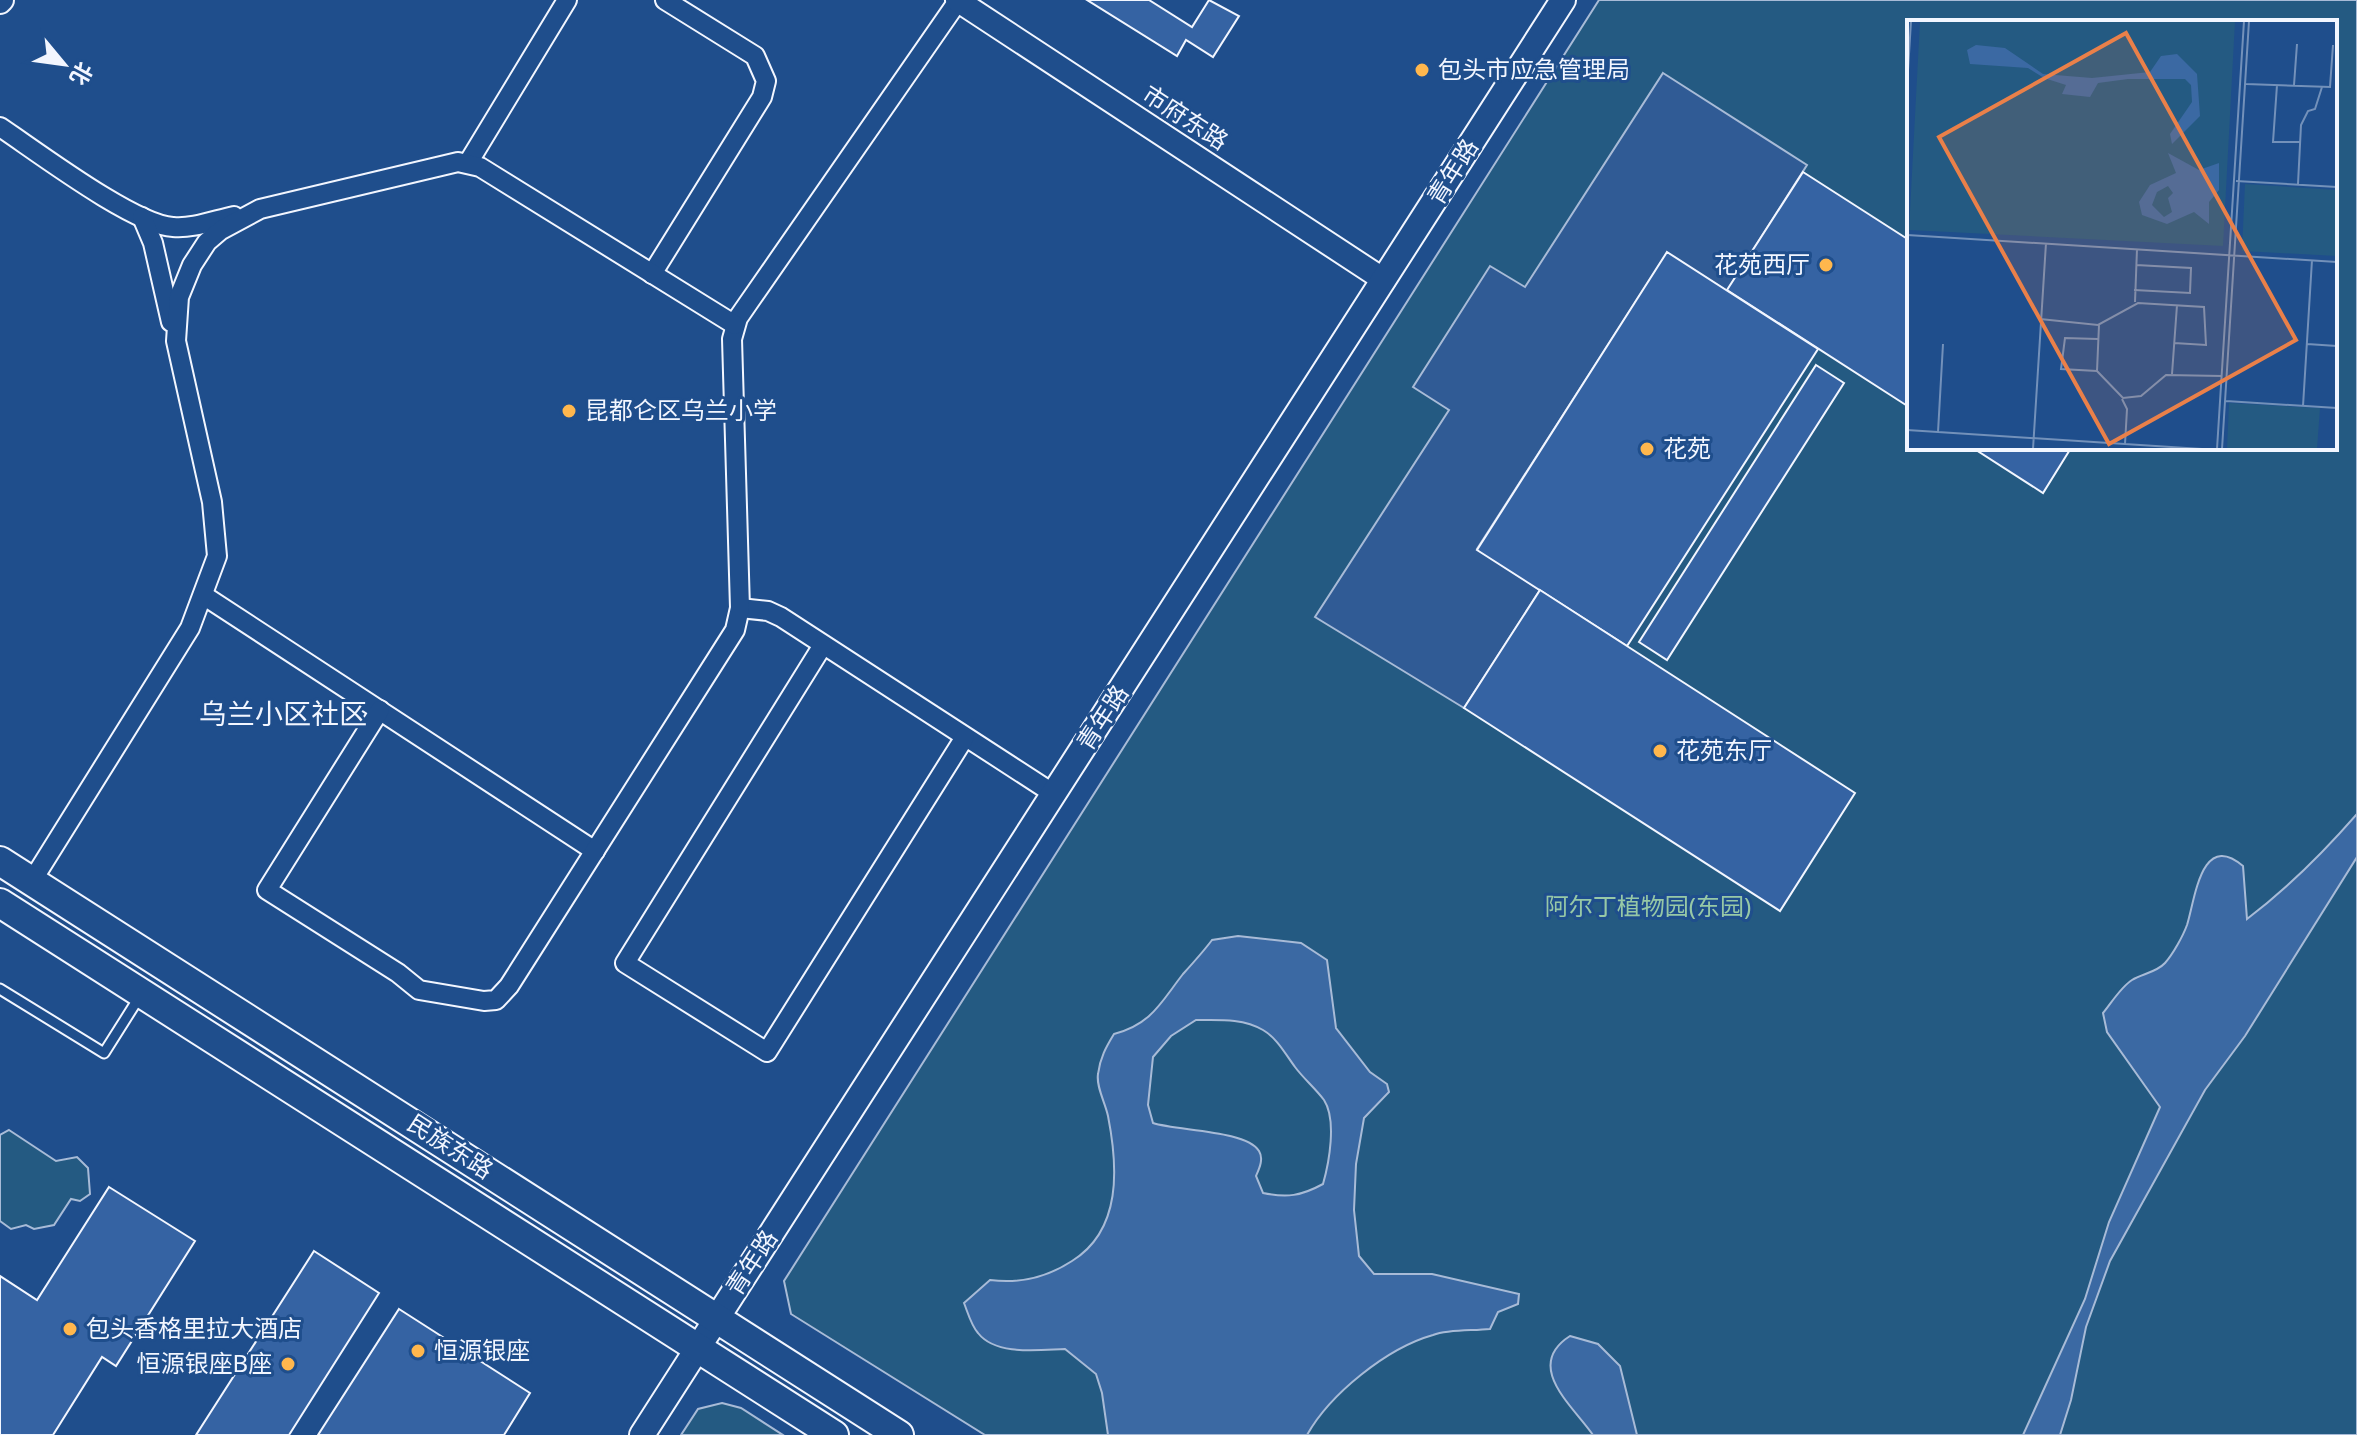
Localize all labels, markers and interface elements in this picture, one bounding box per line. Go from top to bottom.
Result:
inset map [1907,20,2337,450]
north arrow [24,24,104,104]
place label: 包头市应急管理局 [1438,52,1630,85]
text: 北 [64,57,101,91]
marker: 包头市应急管理局 [1413,61,1431,79]
street label: 市府东路 [1137,77,1235,157]
street label: 青年路 [1419,132,1485,210]
place label: 花苑西厅 [1714,247,1810,280]
marker: 花苑西厅 [1817,256,1835,274]
place label: 昆都仑区乌兰小学 [585,393,777,426]
marker: 昆都仑区乌兰小学 [560,402,578,420]
place label: 花苑 [1663,431,1711,464]
marker: 花苑 [1638,440,1656,458]
street label: 青年路 [1068,678,1135,756]
district label: 乌兰小区社区 [199,694,367,732]
place label: 花苑东厅 [1676,733,1772,766]
marker: 花苑东厅 [1651,742,1669,760]
park label: 阿尔丁植物园(东园) [1545,889,1751,922]
street label: 民族东路 [402,1106,500,1186]
street label: 青年路 [717,1223,784,1301]
place label: 包头香格里拉大酒店 [86,1311,302,1344]
marker: 包头香格里拉大酒店 [61,1320,79,1338]
place label: 恒源银座 [434,1333,530,1366]
marker: 恒源银座 [409,1342,427,1360]
place label: 恒源银座B座 [136,1346,272,1379]
marker: 恒源银座B座 [279,1355,297,1373]

